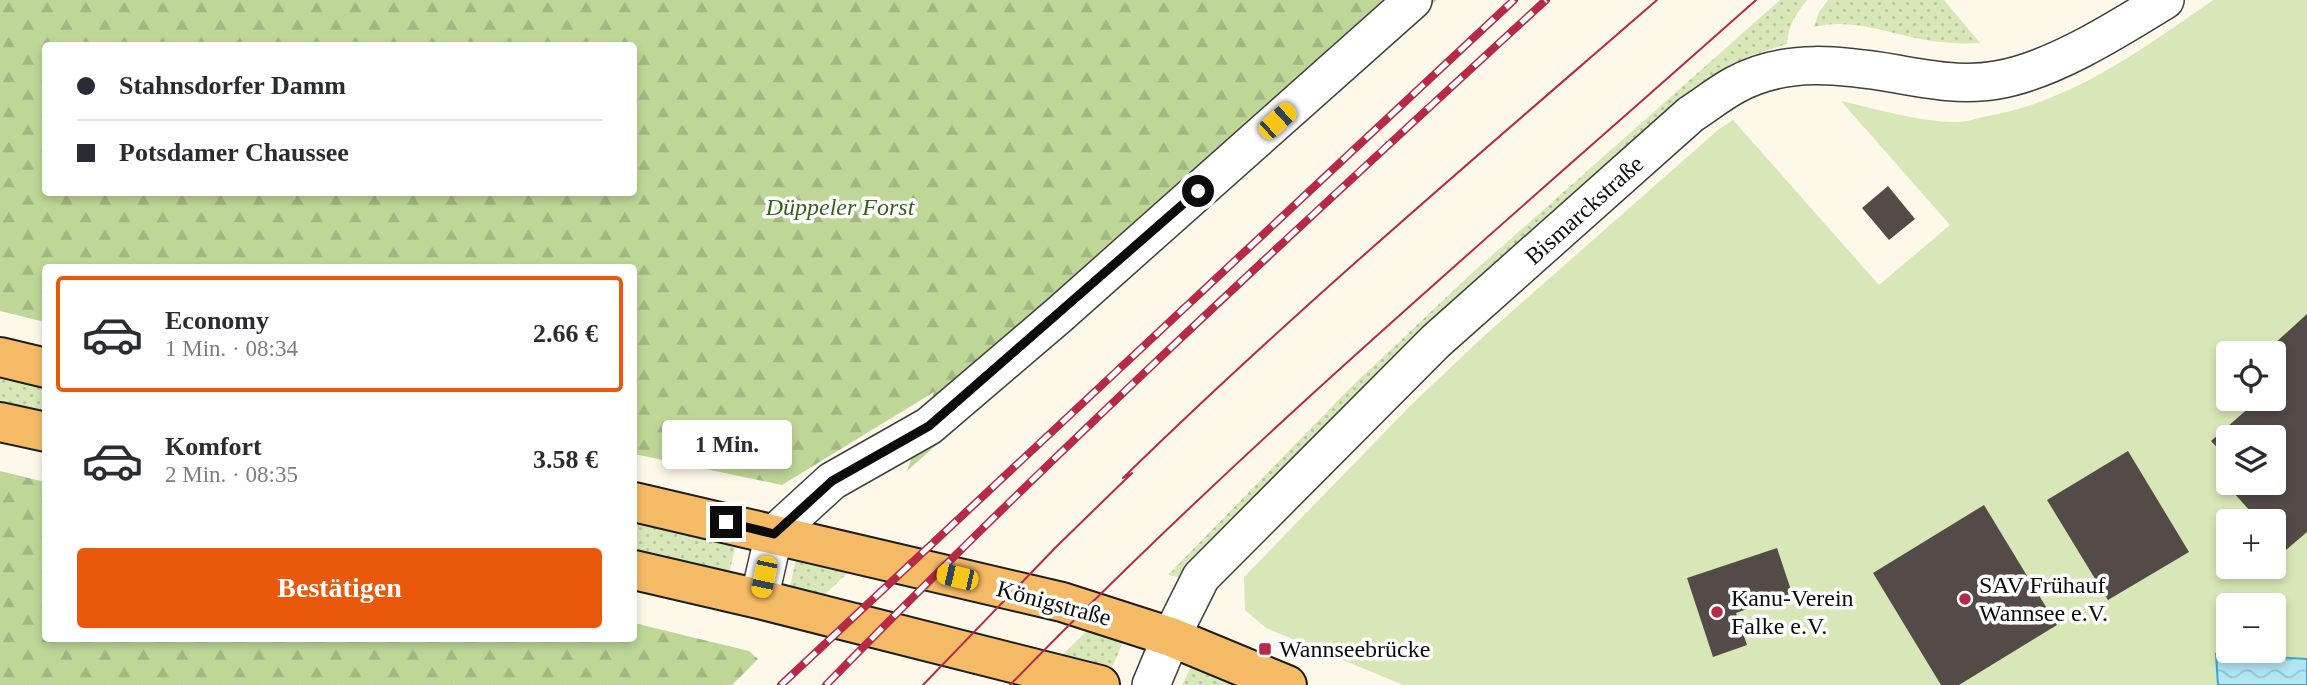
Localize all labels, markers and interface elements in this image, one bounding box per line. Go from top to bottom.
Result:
text: Stahnsdorfer Damm [119,71,346,100]
car [1255,99,1300,143]
text: Potsdamer Chaussee [119,138,349,167]
street label: Bismarckstraße [1520,150,1648,270]
route start [1182,175,1214,207]
park label: Düppeler Forst [765,194,916,220]
icon: car [81,303,144,366]
text: Economy [165,306,269,335]
text: 2.66 € [533,319,598,348]
text: 1 Min. · 08:34 [165,336,298,361]
map controls [2216,341,2286,663]
button: locate [2216,341,2286,411]
callout: 1 Min. [661,420,791,470]
button: layers [2216,425,2286,495]
icon: car [81,429,144,492]
text: Komfort [165,432,262,461]
text: 1 Min. [695,432,759,457]
text: 3.58 € [533,445,598,474]
text: 2 Min. · 08:35 [165,462,298,487]
route end [710,506,742,538]
button: + [2216,509,2286,579]
button: Bestätigen [77,548,602,628]
car [750,554,779,600]
car [935,562,980,592]
place label: SAV Frühauf Wannsee e.V. [1979,572,2108,626]
street label: Königstraße [994,575,1114,631]
place label: Kanu-Verein Falke e.V. [1731,585,1854,639]
marker: SAV Frühauf Wannsee e.V. [1957,591,1973,607]
button: − [2216,593,2286,663]
marker: Kanu-Verein Falke e.V. [1709,604,1725,620]
place label: Wannseebrücke [1279,636,1430,662]
marker: Wannseebrücke [1257,641,1273,657]

